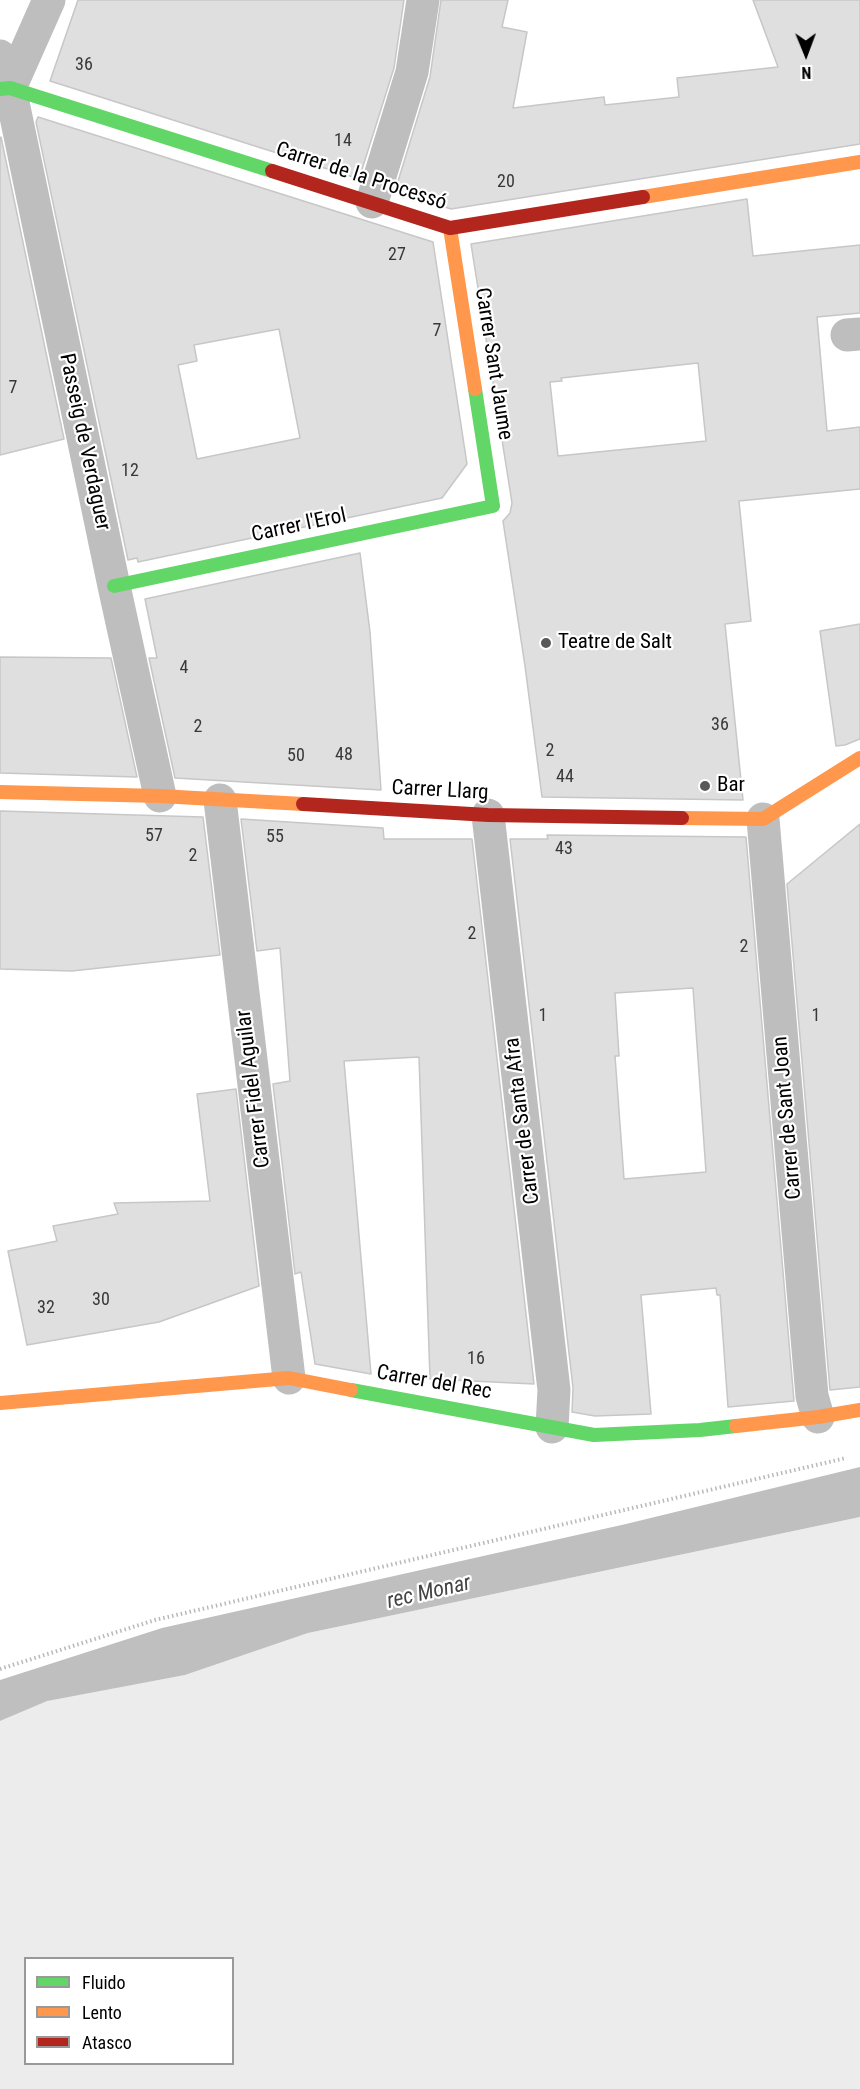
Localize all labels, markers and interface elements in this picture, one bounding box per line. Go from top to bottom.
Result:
north arrow [776,24,836,84]
house number: 36 [75,54,93,76]
text: N [801,63,811,82]
house number: 14 [334,130,352,152]
street label: Carrer de la Processó [272,138,450,216]
house number: 20 [497,171,515,193]
house number: 27 [388,244,406,266]
street label: Carrer Sant Jaume [469,286,517,442]
house number: 7 [433,320,441,342]
street label: Passeig de Verdaguer [53,351,115,533]
house number: 7 [9,377,17,399]
house number: 12 [121,460,139,482]
street label: Carrer l'Erol [249,504,349,548]
place label: Teatre de Salt [558,630,672,656]
marker: Teatre de Salt [539,636,553,650]
house number: 4 [180,657,188,679]
house number: 36 [711,714,729,736]
house number: 2 [194,716,202,738]
house number: 2 [546,740,554,762]
house number: 48 [335,744,353,766]
house number: 50 [287,745,305,767]
house number: 44 [556,766,574,788]
place label: Bar [717,773,745,799]
street label: Carrer Llarg [391,776,489,806]
marker: Bar [698,779,712,793]
house number: 57 [145,825,163,847]
house number: 55 [266,826,284,848]
house number: 43 [555,838,573,860]
house number: 2 [189,845,197,867]
house number: 2 [468,923,476,945]
house number: 2 [740,936,748,958]
house number: 1 [539,1005,547,1027]
house number: 1 [812,1005,820,1027]
street label: Carrer Fidel Aguilar [232,1008,276,1170]
street label: Carrer de Sant Joan [768,1035,808,1201]
street label: Carrer de Santa Afra [500,1036,546,1206]
house number: 30 [92,1289,110,1311]
house number: 32 [37,1297,55,1319]
house number: 16 [467,1348,485,1370]
street label: Carrer del Rec [375,1361,493,1405]
water label: rec Monar [385,1571,473,1615]
legend [24,1957,234,2065]
text: Fluido [82,1972,126,1993]
text: Lento [82,2002,122,2023]
text: Atasco [82,2032,132,2053]

